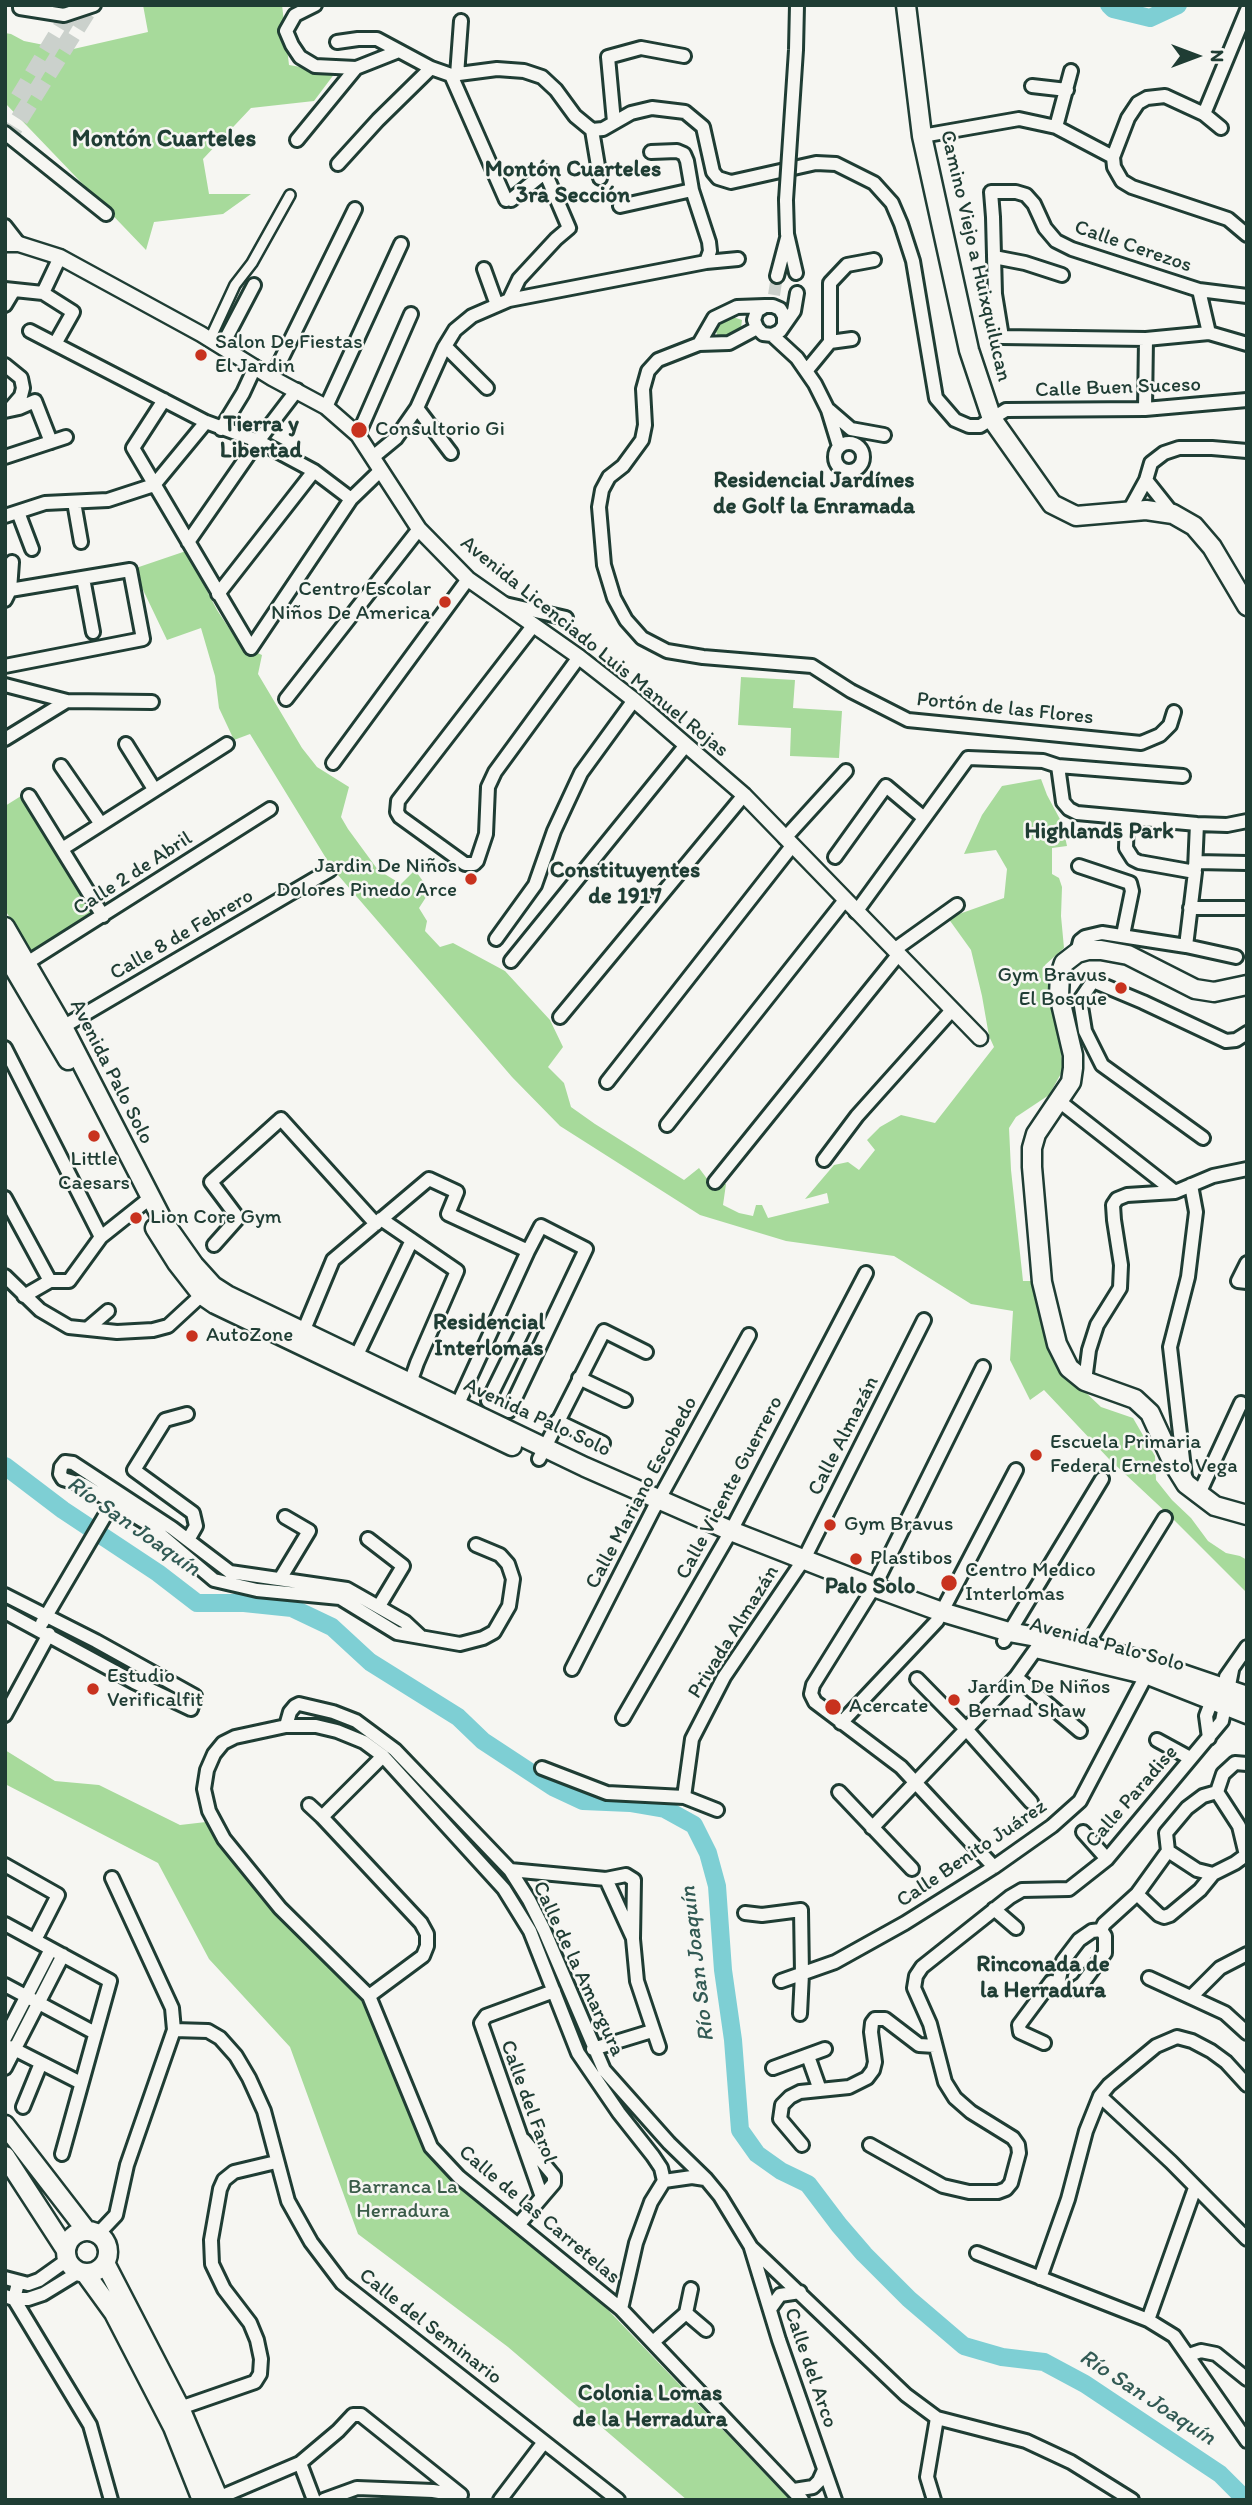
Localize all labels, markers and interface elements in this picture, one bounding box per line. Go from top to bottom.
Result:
north arrow [1161,21,1231,91]
text: N [1206,50,1229,62]
district label: Montón Cuarteles [72,126,256,154]
street label: Camino Viejo a Huixquilucan [934,128,1016,384]
district label: Montón Cuarteles 3ra Sección [485,156,661,210]
street label: Calle Cerezos [1071,215,1195,279]
place label: Salon De Fiestas El Jardin [215,330,363,380]
marker: Salon De Fiestas El Jardin [193,347,209,363]
street label: Calle Buen Suceso [1035,373,1201,403]
district label: Tierra y Libertad [220,411,302,465]
place label: Consultorio Gi [375,417,505,443]
marker: Consultorio Gi [349,420,369,440]
district label: Residencial Jardínes de Golf la Enramada [713,467,915,521]
street label: Avenida Licenciado Luis Manuel Rojas [455,531,733,763]
place label: Centro Escolar Niños De America [271,577,431,627]
marker: Centro Escolar Niños De America [437,594,453,610]
street label: Portón de las Flores [915,687,1095,731]
district label: Highlands Park [1024,818,1174,846]
street label: Calle 2 de Abril [69,826,197,922]
place label: Jardin De Niños Dolores Pinedo Arce [276,854,457,904]
district label: Constituyentes de 1917 [550,857,700,911]
marker: Jardin De Niños Dolores Pinedo Arce [463,871,479,887]
street label: Calle 8 de Febrero [106,884,258,986]
place label: Gym Bravus El Bosque [998,963,1107,1013]
marker: Gym Bravus El Bosque [1113,980,1129,996]
street label: Avenida Palo Solo [64,995,158,1149]
marker: Little Caesars [86,1128,102,1144]
place label: Little Caesars [58,1147,130,1197]
place label: Lion Core Gym [150,1205,282,1231]
marker: Lion Core Gym [128,1210,144,1226]
district label: Residencial Interlomas [433,1309,545,1363]
place label: AutoZone [206,1323,293,1349]
marker: AutoZone [184,1328,200,1344]
street label: Calle Almazán [803,1372,885,1500]
street label: Avenida Palo Solo [460,1373,614,1463]
street label: Calle Vicente Guerrero [671,1392,789,1584]
street label: Calle Mariano Escobedo [581,1393,703,1593]
place label: Escuela Primaria Federal Ernesto Vega [1050,1430,1238,1480]
marker: Escuela Primaria Federal Ernesto Vega [1028,1447,1044,1463]
water label: Río San Joaquín [61,1471,205,1583]
place label: Gym Bravus [844,1512,953,1538]
marker: Gym Bravus [822,1517,838,1533]
place label: Plastibos [870,1546,952,1572]
marker: Plastibos [848,1551,864,1567]
place label: Centro Medico Interlomas [965,1558,1096,1608]
street label: Privada Almazán [683,1561,785,1703]
district label: Palo Solo [825,1573,915,1601]
marker: Centro Medico Interlomas [939,1573,959,1593]
street label: Avenida Palo Solo [1027,1612,1187,1678]
place label: Estudio Verificalfit [107,1664,203,1714]
place label: Jardin De Niños Bernad Shaw [968,1675,1110,1725]
marker: Estudio Verificalfit [85,1681,101,1697]
marker: Jardin De Niños Bernad Shaw [946,1692,962,1708]
place label: Acercate [849,1694,928,1720]
marker: Acercate [823,1697,843,1717]
street label: Calle Paradise [1081,1740,1183,1854]
street label: Calle Benito Juárez [892,1794,1052,1914]
street label: Calle de la Amargura [526,1877,630,2061]
water label: Río San Joaquín [675,1885,721,2043]
district label: Rinconada de la Herradura [976,1951,1110,2005]
street label: Calle del Farol [494,2037,562,2167]
street label: Calle de las Carretelas [453,2140,625,2290]
park label: Barranca La Herradura [348,2175,458,2225]
street label: Calle del Seminario [353,2263,507,2391]
street label: Calle del Arco [778,2305,842,2431]
water label: Río San Joaquín [1074,2344,1220,2452]
district label: Colonia Lomas de la Herradura [573,2380,727,2434]

